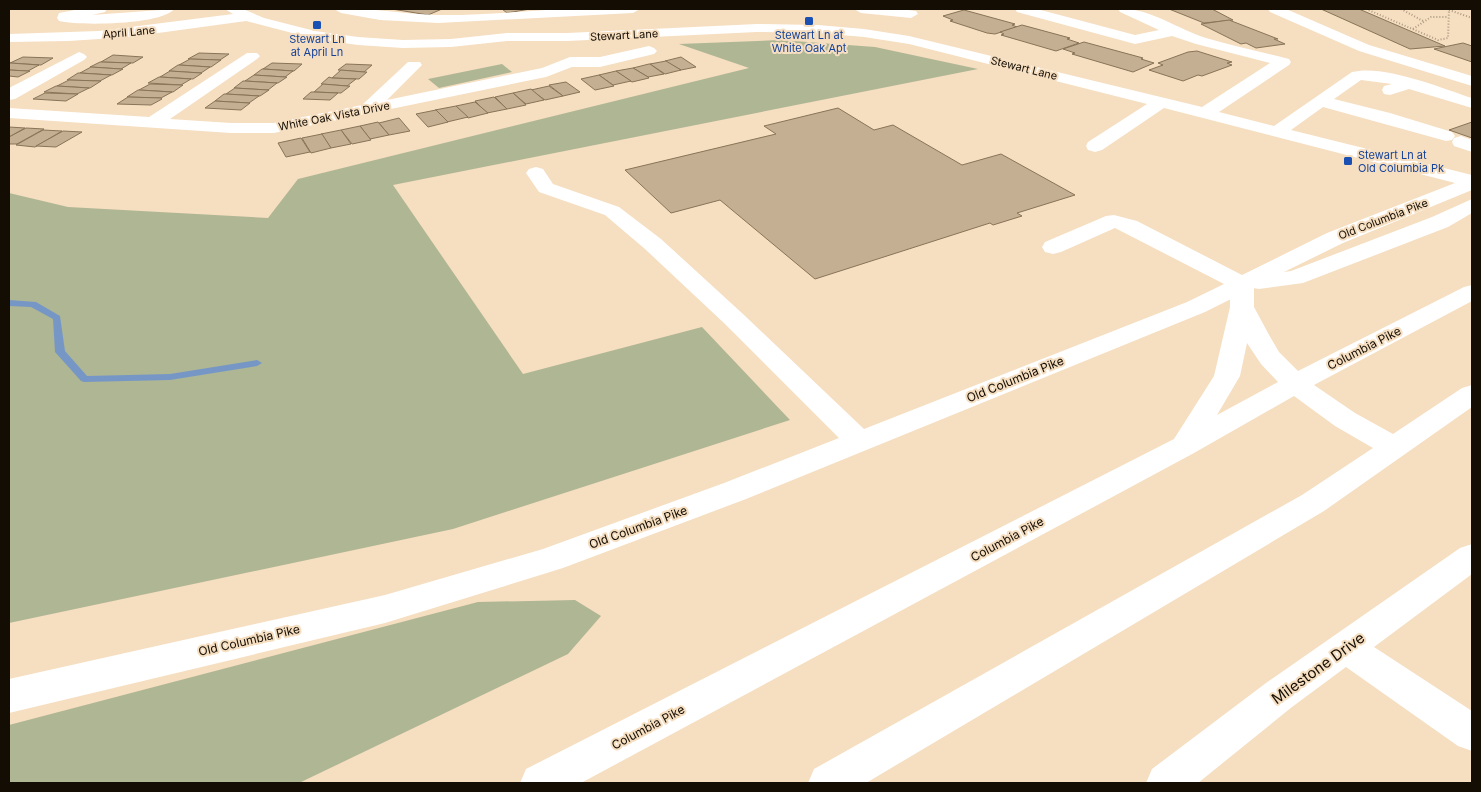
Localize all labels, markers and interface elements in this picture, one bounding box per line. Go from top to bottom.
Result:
marker: Stewart Ln at White Oak Apt [803,15,815,27]
marker: Stewart Ln at April Ln [311,19,323,31]
street label: April Lane [102,23,156,41]
street label: Stewart Lane [590,26,658,44]
place label: Stewart Ln at White Oak Apt [772,28,847,55]
place label: Stewart Ln at April Ln [289,32,345,59]
street label: Stewart Lane [989,53,1059,83]
street label: White Oak Vista Drive [277,98,391,134]
place label: Stewart Ln at Old Columbia Pk [1358,148,1444,175]
marker: Stewart Ln at Old Columbia Pk [1342,155,1354,167]
street label: Old Columbia Pike [1336,195,1430,243]
street label: Columbia Pike [1325,323,1403,373]
street label: Old Columbia Pike [964,353,1066,405]
street label: Old Columbia Pike [587,502,689,552]
street label: Columbia Pike [968,513,1046,565]
street label: Old Columbia Pike [197,621,301,659]
street label: Milestone Drive [1268,628,1368,708]
street label: Columbia Pike [609,701,687,753]

